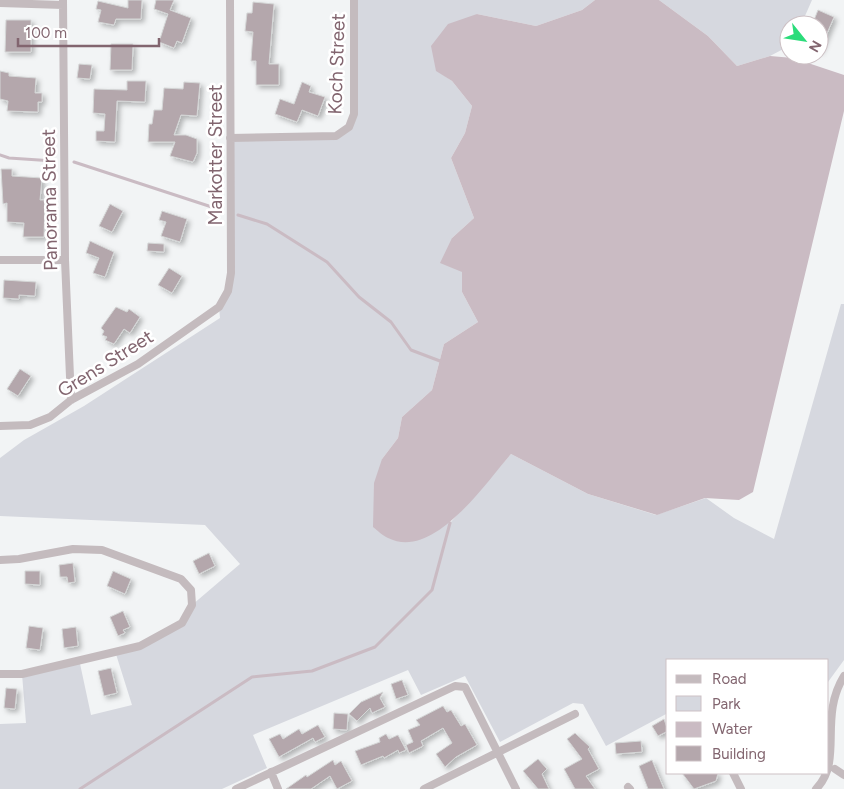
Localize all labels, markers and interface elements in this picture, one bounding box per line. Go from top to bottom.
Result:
street label: Koch Street [323,13,350,115]
scale bar [18,15,159,47]
north arrow [779,15,829,65]
text: 100 m [25,24,67,42]
text: N [805,37,825,55]
street label: Markotter Street [204,84,227,226]
street label: Panorama Street [37,129,62,271]
street label: Grens Street [53,325,157,402]
legend [666,659,829,774]
text: Road [712,670,747,688]
text: Park [712,695,741,713]
text: Water [712,720,752,738]
text: Building [712,745,766,763]

